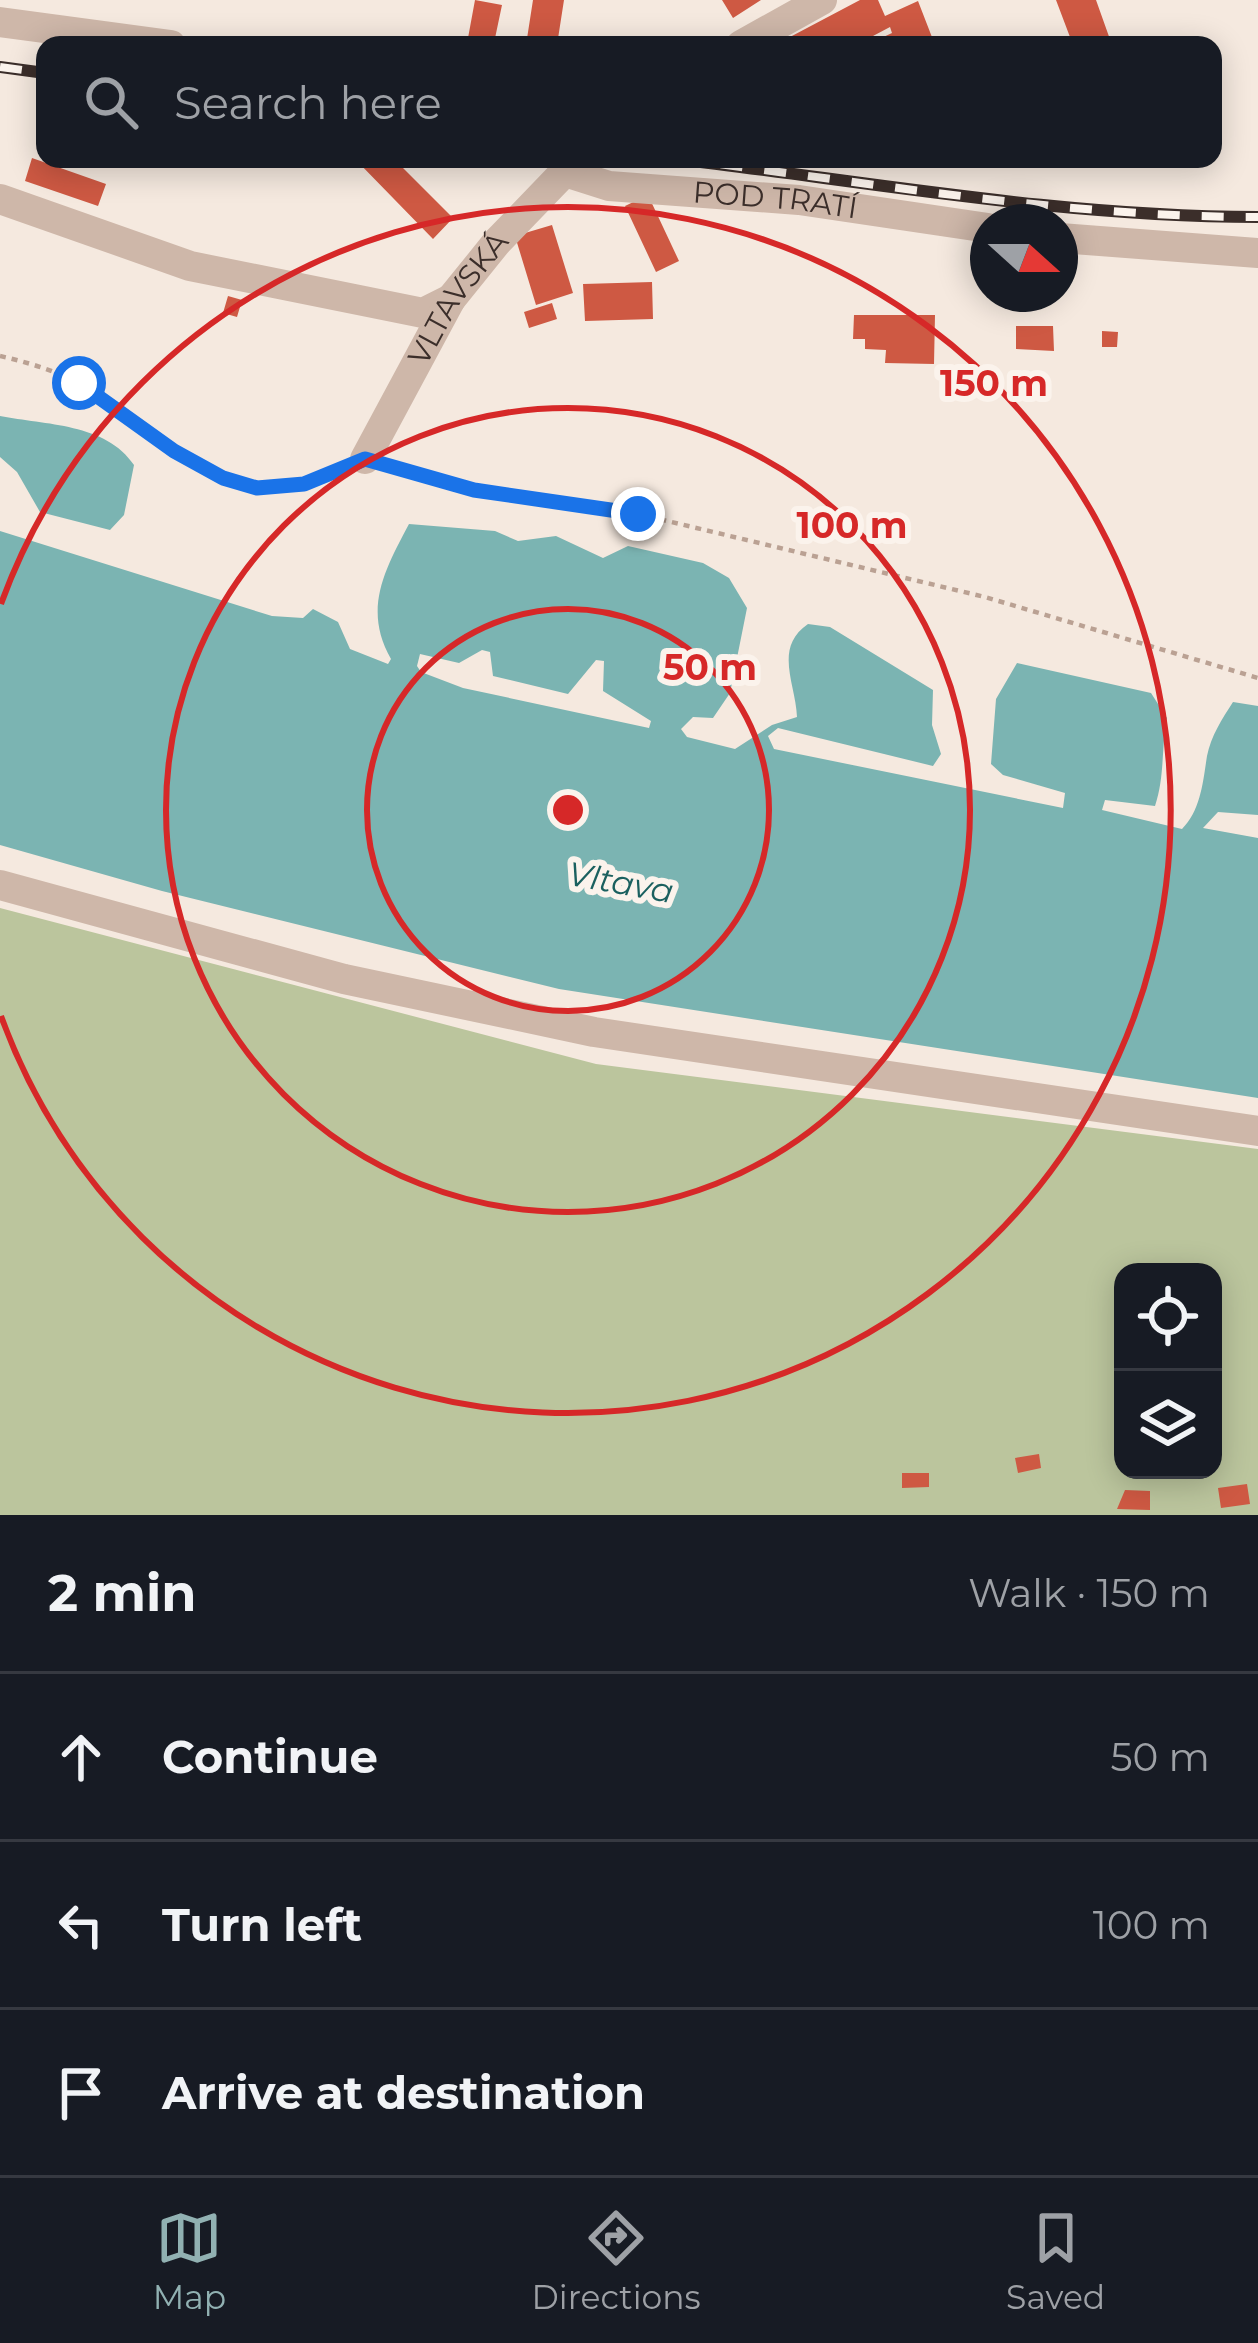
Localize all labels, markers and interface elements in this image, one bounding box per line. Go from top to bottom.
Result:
search box [36,36,1222,168]
icon: search [78,69,144,135]
text: Search here [174,75,442,130]
street label: POD TRATÍ [692,173,861,227]
north arrow [970,204,1078,312]
street label: VLTAVSKÁ [400,224,516,371]
route start [52,356,106,410]
text: 150 m [940,361,1048,405]
route end [611,487,665,541]
text: 100 m [797,503,907,547]
text: 50 m [663,645,757,689]
centre of rings [547,789,589,831]
water label: Vltava [565,853,677,911]
map controls [1114,1263,1222,1479]
button: locate [1114,1263,1222,1371]
button: layers [1114,1371,1222,1479]
text: 2 min [48,1562,197,1624]
text: Walk · 150 m [968,1569,1210,1617]
icon: ahead [48,1724,114,1790]
text: Continue [162,1729,378,1784]
text: 50 m [1111,1733,1210,1781]
icon: left [48,1892,114,1958]
text: Turn left [162,1897,362,1952]
text: 100 m [1093,1901,1210,1949]
icon: arrive [48,2060,114,2126]
text: Arrive at destination [162,2065,645,2120]
tab: Map [153,2205,226,2317]
tab: Directions [532,2205,701,2317]
tab: Saved [1006,2205,1105,2317]

